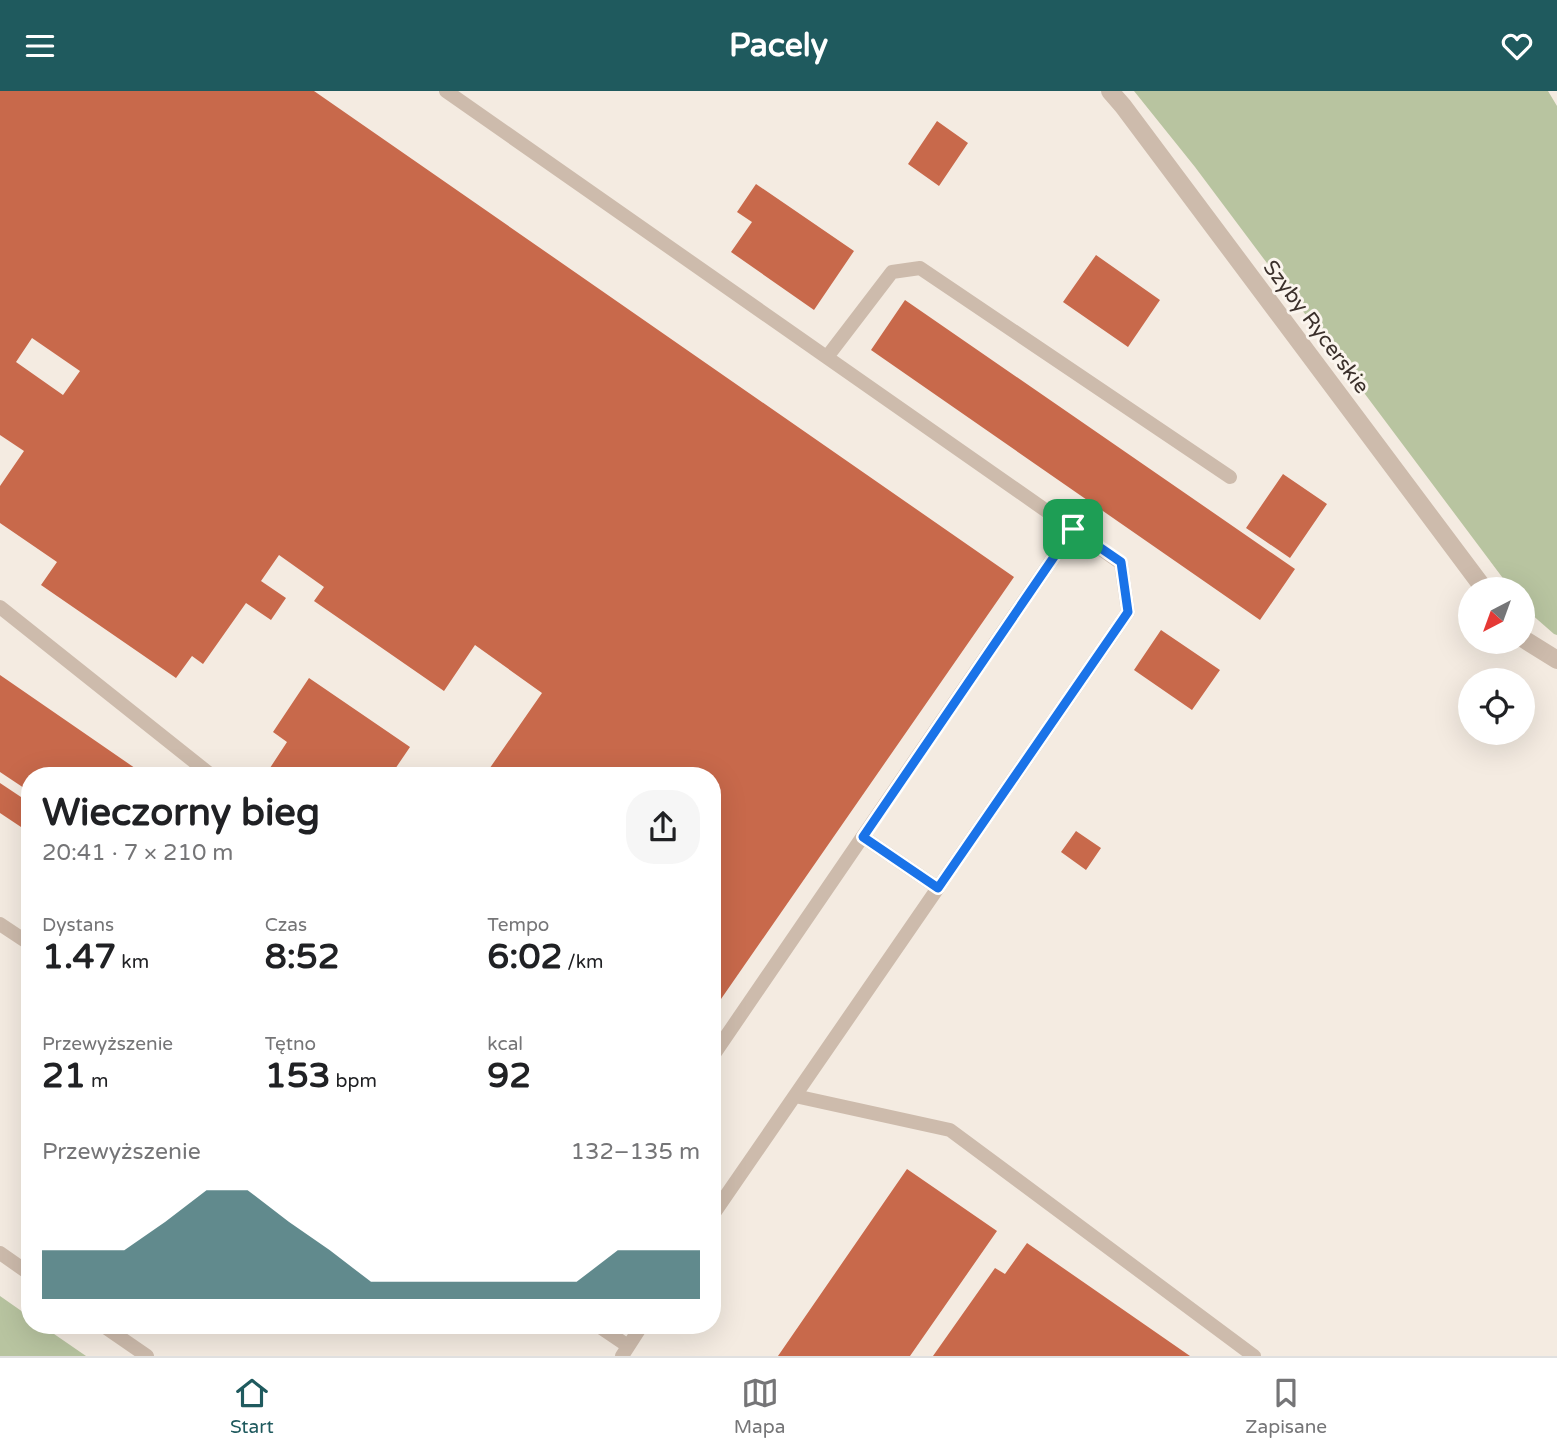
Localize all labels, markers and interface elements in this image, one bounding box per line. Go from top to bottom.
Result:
icon: menu [21,27,59,65]
text: Pacely [729,27,828,65]
icon: heart [1498,27,1536,65]
street label: Szyby Rycerskie [1258,255,1374,399]
pin [1043,499,1103,559]
icon: arrive [1054,510,1092,548]
north arrow [1458,577,1535,655]
map controls [1458,577,1535,745]
button: locate [1458,668,1535,745]
text: Wieczorny bieg [42,790,320,836]
button: share [626,790,700,864]
text: 20:41 · 7 × 210 m [42,839,233,867]
text: Dystans [42,914,114,936]
text: Czas [265,914,307,936]
text: Tempo [487,914,549,936]
text: 1.47 [42,936,116,978]
text: 8:52 [265,936,340,978]
text: 6:02 [487,936,562,978]
text: km [116,951,149,973]
text: /km [562,951,604,973]
text: Przewyższenie [42,1033,173,1055]
text: Tętno [265,1033,316,1055]
text: kcal [487,1033,523,1055]
text: 21 [42,1055,86,1097]
text: 153 [265,1055,331,1097]
text: 92 [487,1055,531,1097]
text: m [86,1070,108,1092]
text: bpm [331,1070,377,1092]
text: Przewyższenie [42,1138,201,1166]
text: 132–135 m [571,1138,700,1166]
tab: Start [230,1374,274,1438]
tab: Mapa [734,1374,785,1438]
tab: Zapisane [1245,1374,1327,1438]

